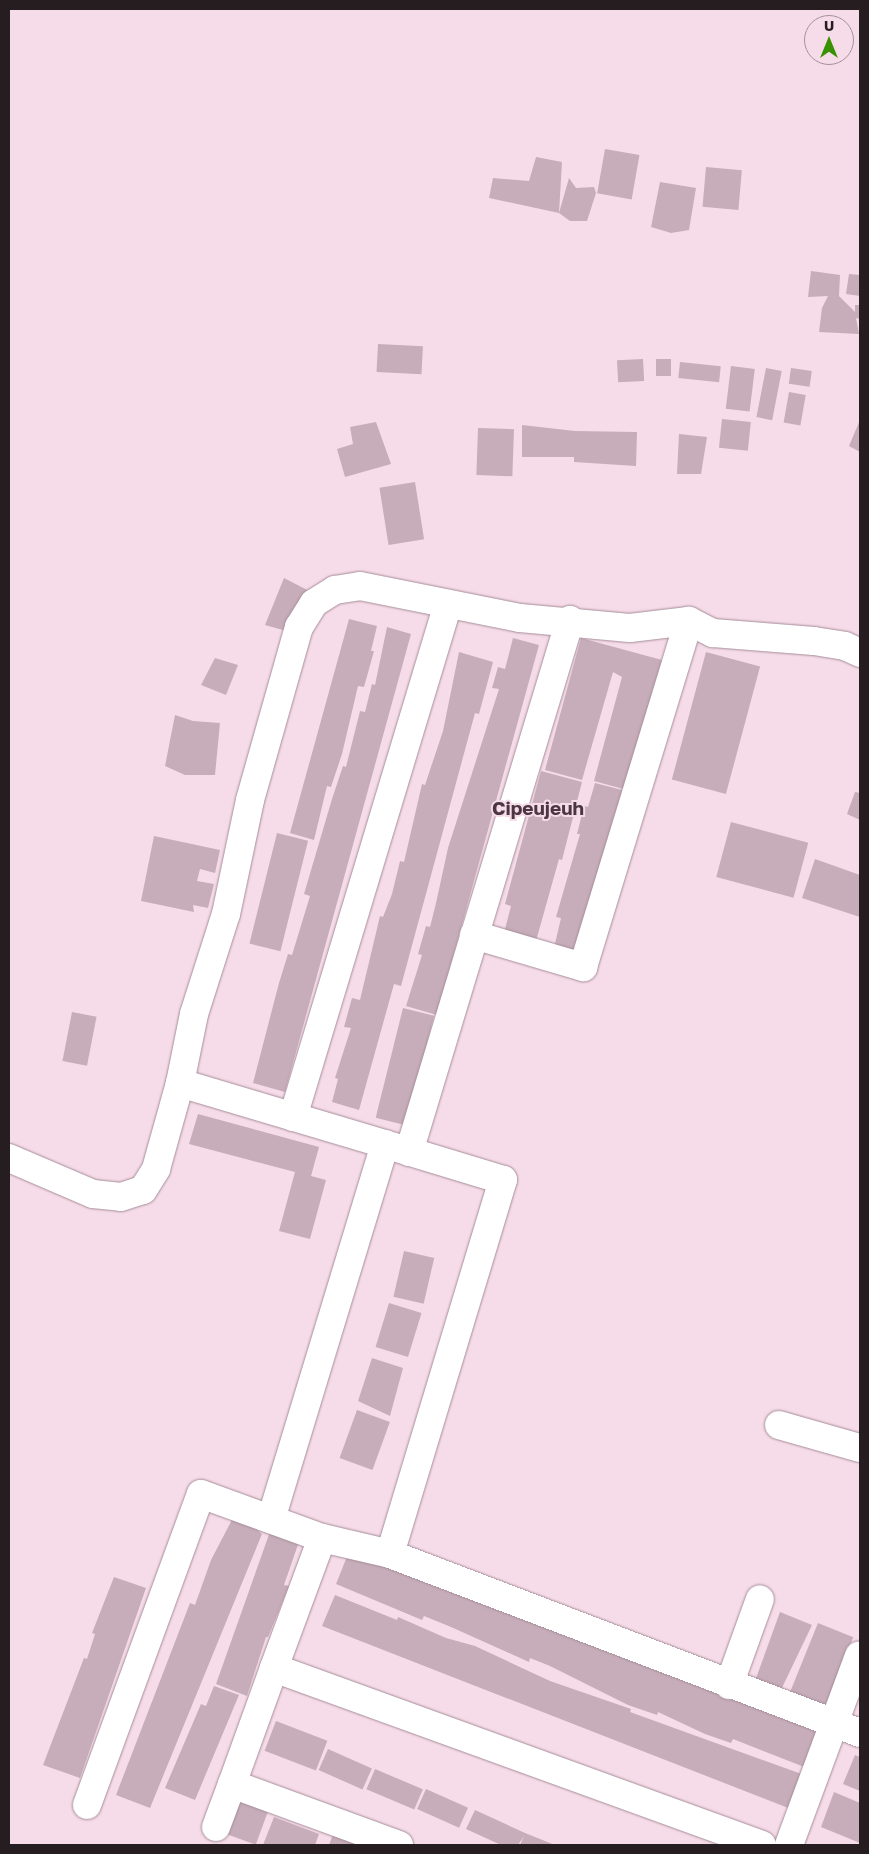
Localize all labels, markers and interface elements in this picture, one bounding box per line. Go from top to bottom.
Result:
north arrow [804,15,854,65]
text: U [824,17,834,34]
district label: Cipeujeuh [492,797,584,819]

